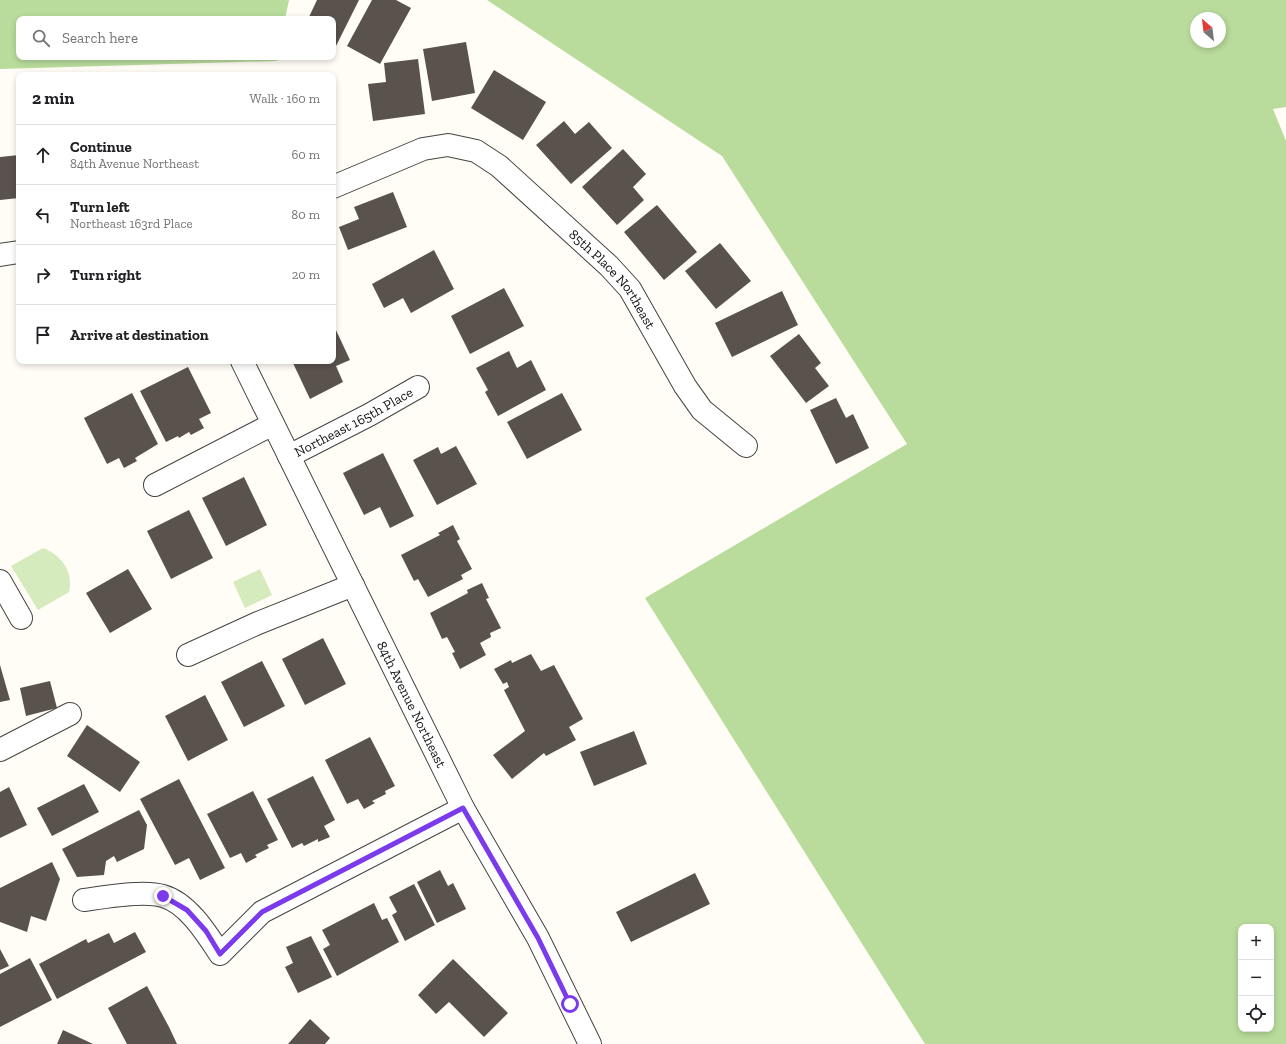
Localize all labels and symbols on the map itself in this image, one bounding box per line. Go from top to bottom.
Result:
north arrow [1190,12,1226,48]
street label: 85th Place Northeast [565,226,659,333]
street label: Northeast 165th Place [292,384,416,461]
street label: 84th Avenue Northeast [373,638,450,771]
route end [154,887,172,905]
route start [561,995,579,1013]

